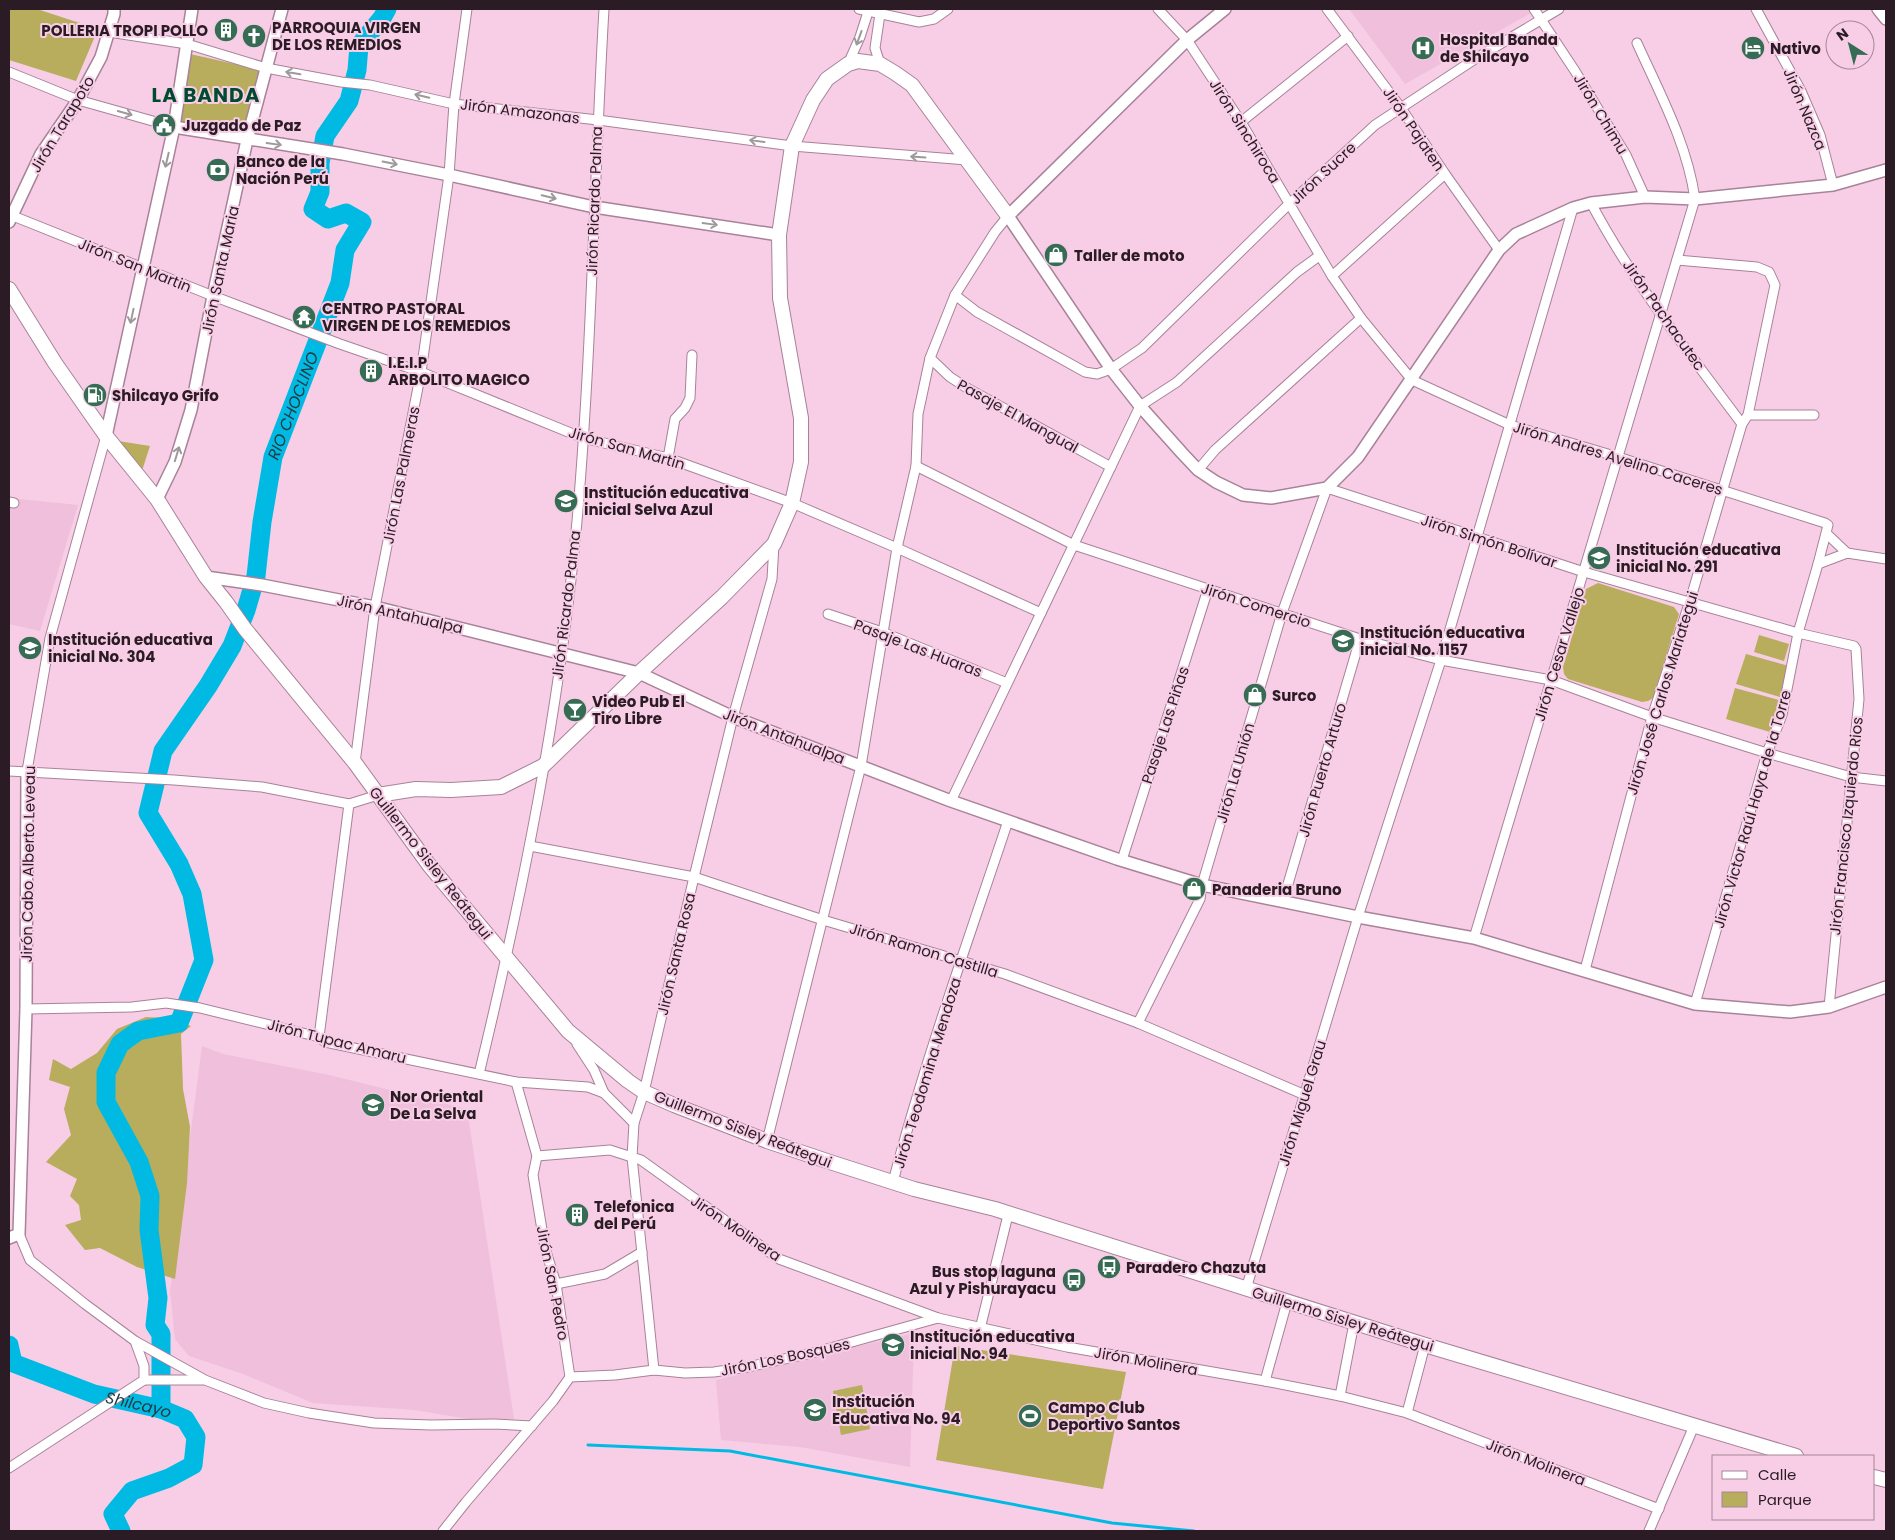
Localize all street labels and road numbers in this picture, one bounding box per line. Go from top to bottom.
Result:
street label: Jirón Nazca [1778,65,1832,153]
street label: Jirón Chimu [1569,70,1633,158]
street label: Jirón Tarapoto [25,72,99,176]
street label: Jirón Sinchiroca [1204,75,1286,187]
street label: Jirón Pajaten [1378,83,1450,175]
street label: Jirón Amazonas [459,93,581,129]
street label: Jirón Ricardo Palma [581,126,607,276]
street label: Jirón Sucre [1286,137,1360,209]
street label: Jirón Santa Maria [196,204,244,336]
street label: Jirón San Martin [75,233,195,297]
street label: Jirón Pachacutec [1618,255,1710,375]
street label: Pasaje El Mangual [954,374,1082,458]
street label: Jirón Las Palmeras [377,404,425,546]
street label: Jirón Andres Avelino Caceres [1511,416,1726,500]
street label: Jirón San Martin [566,421,688,475]
street label: Jirón Simón Bolívar [1418,509,1560,573]
street label: Jirón Ricardo Palma [546,529,586,681]
street label: Jirón Comercio [1198,577,1314,633]
street label: Jirón Cesar Vallejo [1529,584,1589,724]
street label: Jirón José Carlos Mariategui [1621,588,1703,798]
street label: Jirón Antahualpa [335,589,465,639]
street label: Pasaje Las Huaras [851,614,985,682]
street label: Pasaje Las Piñas [1136,663,1194,786]
street label: Jirón Victor Raúl Haya de la Torre [1708,687,1796,931]
street label: Jirón Puerto Arturo [1293,700,1351,840]
street label: Jirón Antahualpa [720,703,848,769]
street label: Jirón Francisco Izquierdo Rios [1824,716,1868,936]
street label: Jirón La Unión [1211,720,1259,826]
street label: Jirón Cabo Alberto Leveau [16,765,40,963]
street label: Guillermo Sisley Reátegui [365,782,497,944]
street label: Jirón Santa Rosa [652,891,700,1017]
street label: Jirón Ramon Castilla [847,917,1001,983]
street label: Jirón Teodomina Mendoza [888,975,966,1171]
street label: Jirón Tupac Amaru [265,1014,409,1068]
street label: Jirón Miguel Grau [1273,1037,1331,1169]
street label: Guillermo Sisley Reátegui [651,1085,835,1173]
street label: Jirón Molinera [687,1190,785,1266]
street label: Jirón San Pedro [532,1224,574,1342]
street label: Guillermo Sisley Reátegui [1250,1281,1436,1357]
street label: Jirón Los Bosques [718,1333,852,1381]
street label: Jirón Molinera [1092,1342,1200,1380]
street label: Jirón Molinera [1483,1433,1589,1491]

